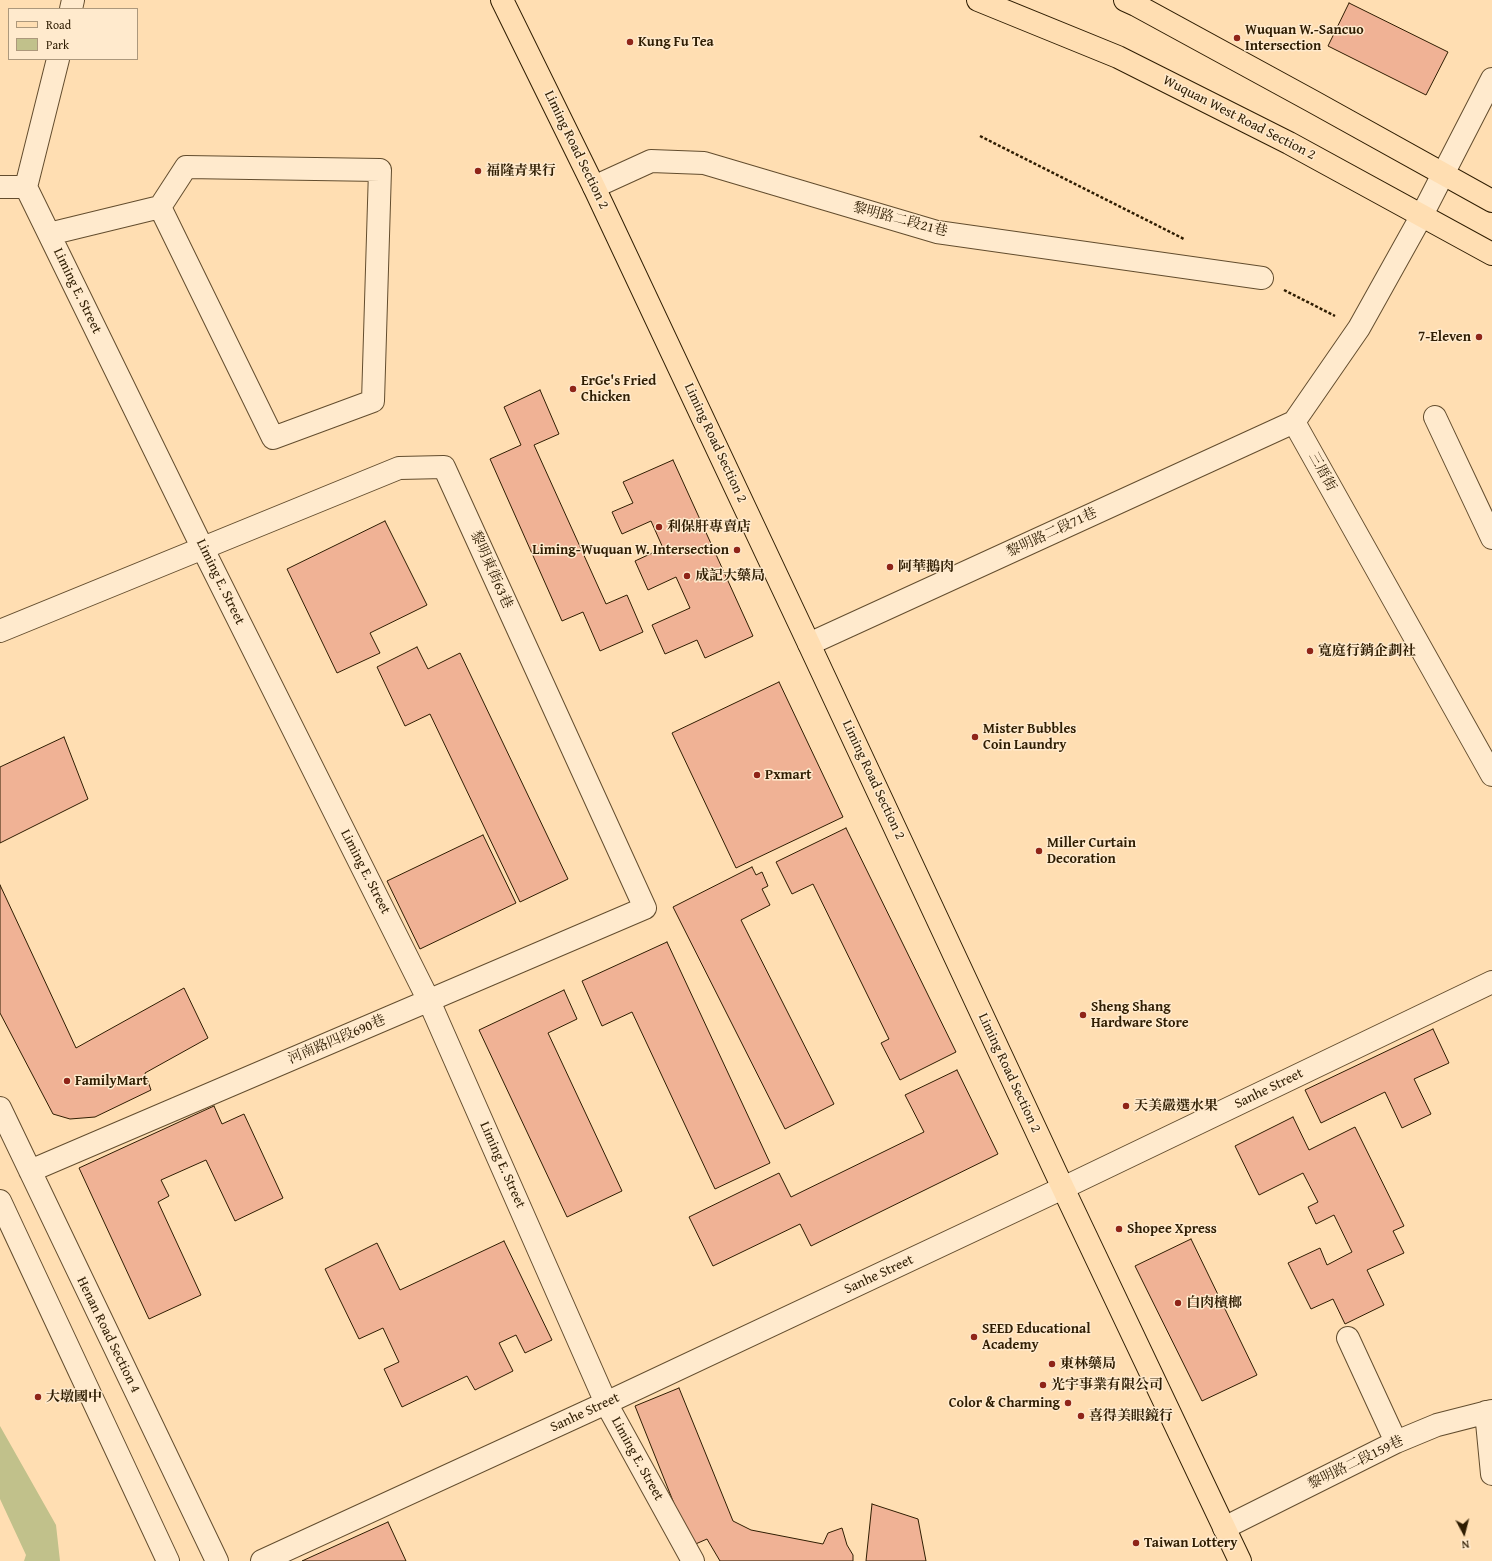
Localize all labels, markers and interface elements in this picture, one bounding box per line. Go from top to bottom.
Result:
legend [8,8,138,60]
text: Road [46,16,71,33]
place label: Wuquan W.-Sancuo Intersection [1245,22,1364,54]
marker: Wuquan W.-Sancuo Intersection [1232,33,1242,43]
place label: Kung Fu Tea [638,34,714,50]
text: Park [46,36,69,53]
marker: Kung Fu Tea [625,37,635,47]
street label: Wuquan West Road Section 2 [1160,72,1318,164]
street label: Liming Road Section 2 [540,88,612,212]
place label: 福隆青果行 [486,163,556,179]
marker: 福隆青果行 [473,166,483,176]
street label: 黎明路二段21巷 [851,199,949,241]
street label: Liming E. Street [49,246,105,336]
place label: 7-Eleven [1418,329,1471,345]
marker: 7-Eleven [1474,332,1484,342]
place label: ErGe's Fried Chicken [581,373,656,406]
street label: Liming Road Section 2 [680,381,750,505]
marker: ErGe's Fried Chicken [568,384,578,394]
street label: 三厝街 [1304,450,1340,494]
street label: 黎明路二段71巷 [1004,505,1100,561]
place label: 利保肝專賣店 [667,519,751,535]
marker: 利保肝專賣店 [654,522,664,532]
street label: 黎明東街63巷 [466,528,516,612]
street label: Liming E. Street [192,537,248,627]
place label: Liming-Wuquan W. Intersection [532,542,729,558]
marker: Liming-Wuquan W. Intersection [732,545,742,555]
place label: 阿華鵝肉 [898,559,954,575]
marker: 阿華鵝肉 [885,562,895,572]
place label: 成記大藥局 [695,568,765,584]
marker: 成記大藥局 [682,571,692,581]
place label: 寬庭行銷企劃社 [1318,643,1416,659]
marker: 寬庭行銷企劃社 [1305,646,1315,656]
street label: Liming Road Section 2 [838,718,908,842]
place label: Mister Bubbles Coin Laundry [983,721,1076,754]
marker: Mister Bubbles Coin Laundry [970,732,980,742]
place label: Pxmart [765,767,811,783]
marker: Pxmart [752,770,762,780]
street label: Liming E. Street [336,827,394,917]
place label: Miller Curtain Decoration [1047,835,1136,868]
marker: Miller Curtain Decoration [1034,846,1044,856]
place label: Sheng Shang Hardware Store [1091,999,1189,1032]
marker: Sheng Shang Hardware Store [1078,1010,1088,1020]
street label: Liming Road Section 2 [974,1011,1044,1135]
street label: 河南路四段690巷 [286,1012,388,1068]
street label: Sanhe Street [1232,1065,1306,1113]
place label: FamilyMart [75,1073,148,1089]
marker: FamilyMart [62,1076,72,1086]
place label: 天美嚴選水果 [1134,1098,1218,1114]
marker: 天美嚴選水果 [1121,1101,1131,1111]
street label: Liming E. Street [475,1119,529,1211]
place label: Shopee Xpress [1127,1221,1217,1237]
marker: Shopee Xpress [1114,1224,1124,1234]
street label: Sanhe Street [842,1252,916,1298]
street label: Henan Road Section 4 [73,1274,143,1396]
place label: 白肉檳榔 [1186,1295,1242,1311]
marker: 白肉檳榔 [1173,1298,1183,1308]
place label: SEED Educational Academy [982,1321,1091,1354]
marker: SEED Educational Academy [969,1332,979,1342]
place label: 東林藥局 [1060,1356,1116,1372]
marker: 東林藥局 [1047,1359,1057,1369]
place label: 光宇事業有限公司 [1051,1377,1163,1393]
marker: 光宇事業有限公司 [1038,1380,1048,1390]
place label: 大墩國中 [46,1389,102,1405]
street label: Sanhe Street [548,1390,622,1436]
marker: 大墩國中 [33,1392,43,1402]
place label: Color & Charming [949,1395,1060,1411]
marker: Color & Charming [1063,1398,1073,1408]
place label: 喜得美眼鏡行 [1089,1408,1173,1424]
marker: 喜得美眼鏡行 [1076,1411,1086,1421]
street label: Liming E. Street [607,1414,667,1504]
street label: 黎明路二段159巷 [1305,1433,1407,1493]
north arrow [1444,1513,1484,1553]
place label: Taiwan Lottery [1144,1535,1237,1551]
text: N [1461,1537,1470,1553]
marker: Taiwan Lottery [1131,1538,1141,1548]

